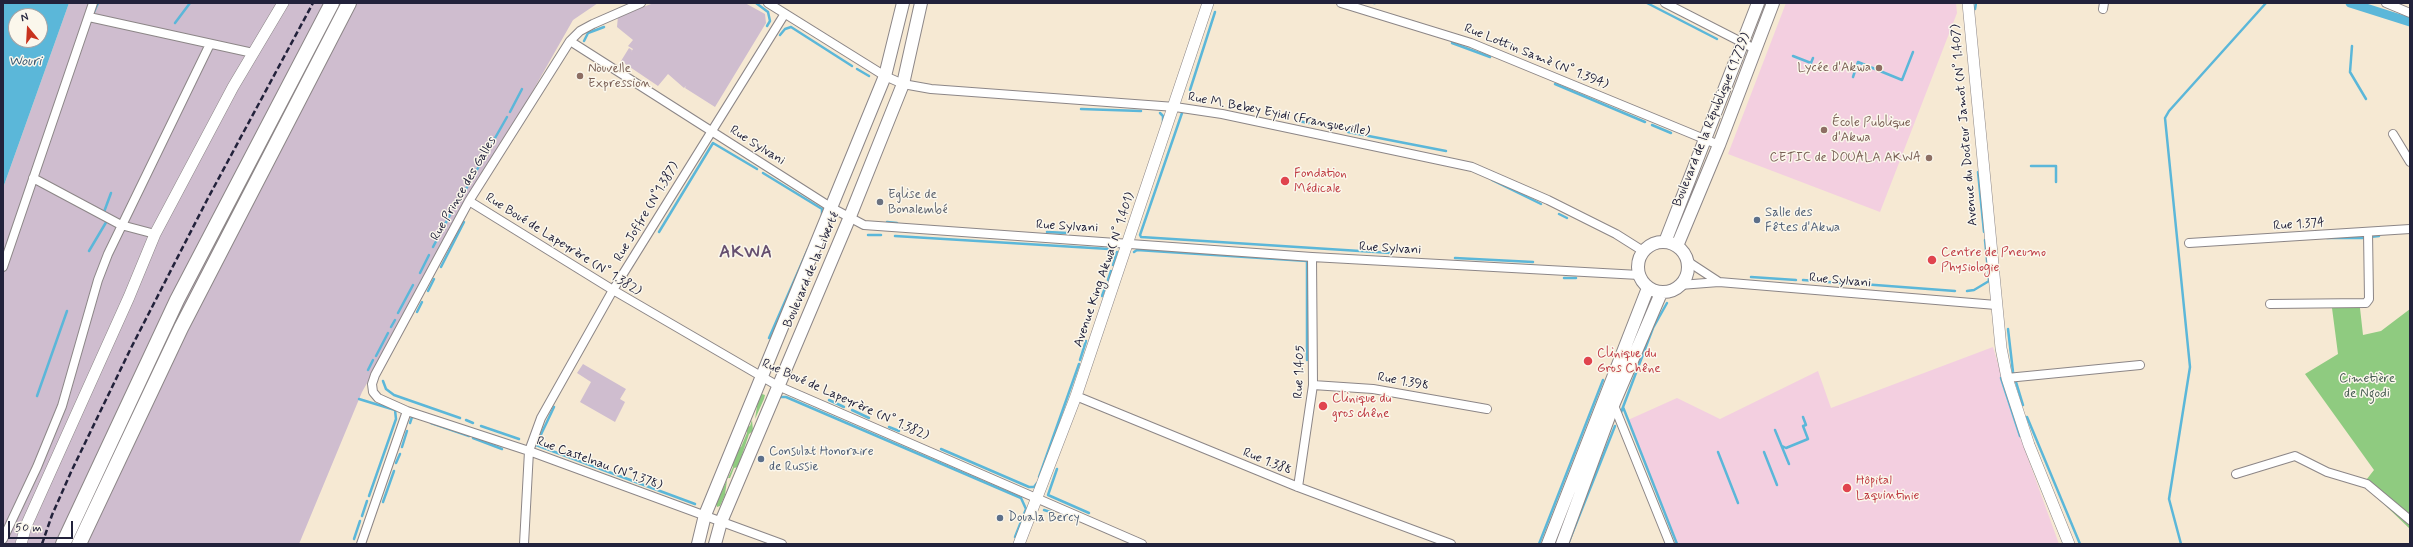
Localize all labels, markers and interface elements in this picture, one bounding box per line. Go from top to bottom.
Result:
north arrow [8,8,48,48]
text: N [19,10,30,25]
street label: Rue Lottin Samè (N° 1.394) [1462,21,1610,93]
street label: Avenue du Docteur Jamot (N° 1.407) [1948,23,1982,227]
street label: Boulevard de la République (1.729) [1670,31,1754,209]
water label: Wouri [9,54,41,70]
place label: Lycée d'Akwa [1797,60,1871,76]
place label: Nouvelle Expression [588,61,651,92]
marker: Lycée d'Akwa [1874,63,1884,73]
marker: Nouvelle Expression [575,71,585,81]
street label: Rue M. Bebey Eyidi (Franqueville) [1187,90,1371,140]
place label: École Publique d'Akwa [1832,115,1911,146]
street label: Rue Sylvani [726,123,788,169]
marker: École Publique d'Akwa [1819,125,1829,135]
street label: Rue Prince des Galles [428,134,500,244]
place label: CETIC de DOUALA AKWA [1770,150,1921,166]
marker: CETIC de DOUALA AKWA [1924,153,1934,163]
street label: Rue Joffre (N°1.387) [611,159,683,265]
place label: Fondation Médicale [1294,166,1347,197]
marker: Fondation Médicale [1279,175,1291,187]
place label: Eglise de Bonalembé [888,187,948,218]
street label: Rue Boué de Lapeyrère (N° 1.382) [482,190,644,300]
street label: Avenue King Akwa( N° 1.401) [1071,191,1139,349]
marker: Eglise de Bonalembé [875,197,885,207]
place label: Salle des Fêtes d'Akwa [1765,205,1840,236]
street label: Boulevard de la Liberté [781,210,843,330]
marker: Salle des Fêtes d'Akwa [1752,215,1762,225]
street label: Rue 1.374 [2273,215,2325,235]
street label: Rue Sylvani [1035,218,1099,236]
street label: Rue Sylvani [1358,240,1422,258]
district label: AKWA [720,243,772,263]
place label: Centre de Pneumo Physiologie [1941,245,2046,276]
marker: Centre de Pneumo Physiologie [1926,254,1938,266]
street label: Rue Sylvani [1808,271,1872,291]
street label: Rue 1.405 [1291,345,1309,399]
place label: Clinique du Gros Chêne [1597,346,1661,377]
marker: Clinique du Gros Chêne [1582,355,1594,367]
street label: Rue Boué de Lapeyrère (N° 1.382) [759,356,931,444]
street label: Rue 1.398 [1376,370,1430,394]
park label: Cimetière de Ngodi [2339,371,2395,402]
place label: Clinique du gros chêne [1332,391,1391,422]
marker: Clinique du gros chêne [1317,400,1329,412]
street label: Rue Castelnau (N°1.378) [534,434,664,494]
place label: Consulat Honoraire de Russie [769,444,874,475]
street label: Rue 1.388 [1240,445,1294,479]
marker: Consulat Honoraire de Russie [756,454,766,464]
place label: Hôpital Laquintinie [1856,473,1919,504]
marker: Hôpital Laquintinie [1841,482,1853,494]
place label: Douala Bercy [1008,510,1080,526]
scale bar [10,513,75,539]
marker: Douala Bercy [995,513,1005,523]
text: 50 m [15,520,42,536]

